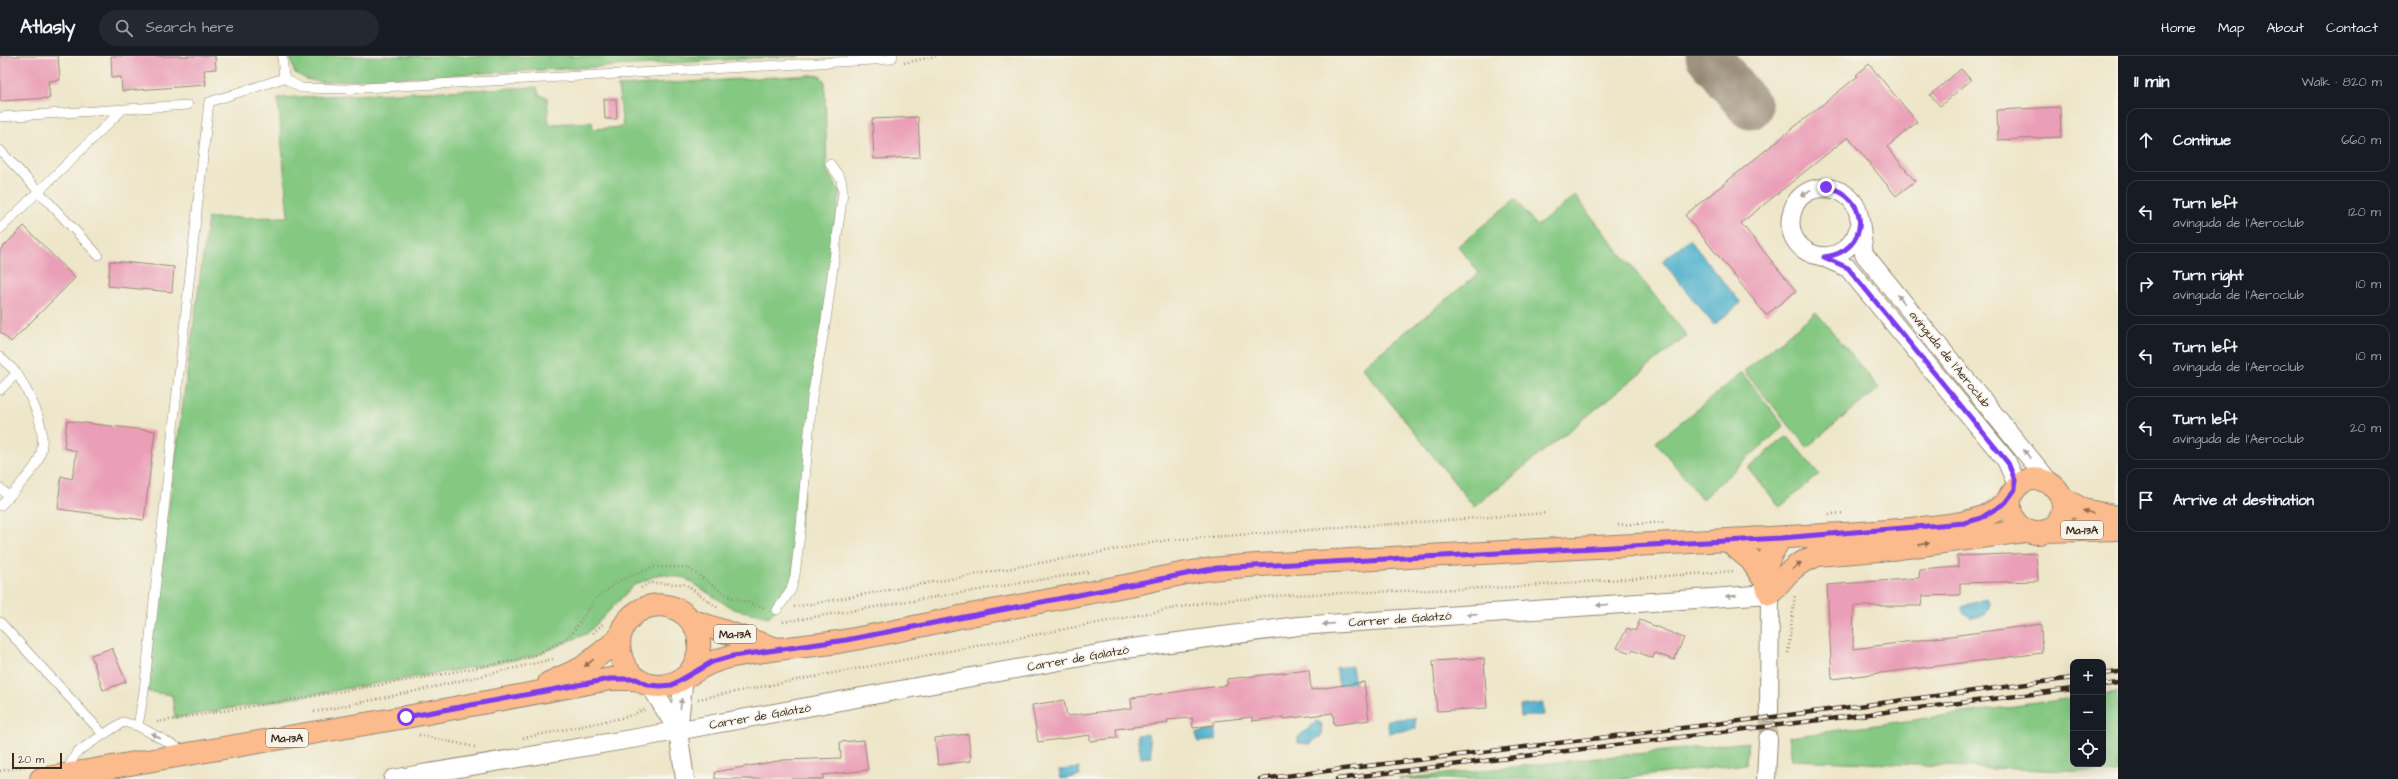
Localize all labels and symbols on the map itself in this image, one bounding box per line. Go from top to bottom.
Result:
route end [1817,178,1835,196]
one-way arrow [1800,190,1812,197]
one-way arrow [1896,293,1905,304]
street label: avinguda de l'Aeroclub [1904,307,1994,412]
one-way arrow [2023,448,2031,459]
one-way arrow [2082,509,2094,515]
road number: Ma-13A [2061,521,2103,539]
one-way arrow [1918,541,1930,547]
one-way arrow [1792,562,1803,570]
one-way arrow [1725,593,1737,600]
one-way arrow [1596,602,1608,609]
street label: Carrer de Galatzó [1348,607,1452,632]
one-way arrow [1466,610,1478,617]
one-way arrow [1322,620,1334,627]
road number: Ma-13A [714,625,756,643]
street label: Carrer de Galatzó [1026,641,1131,676]
one-way arrow [583,659,594,667]
one-way arrow [678,698,684,710]
street label: Carrer de Galatzó [708,699,813,734]
route start [397,708,415,726]
road number: Ma-13A [266,729,308,747]
one-way arrow [150,732,162,739]
scale bar [12,751,62,770]

